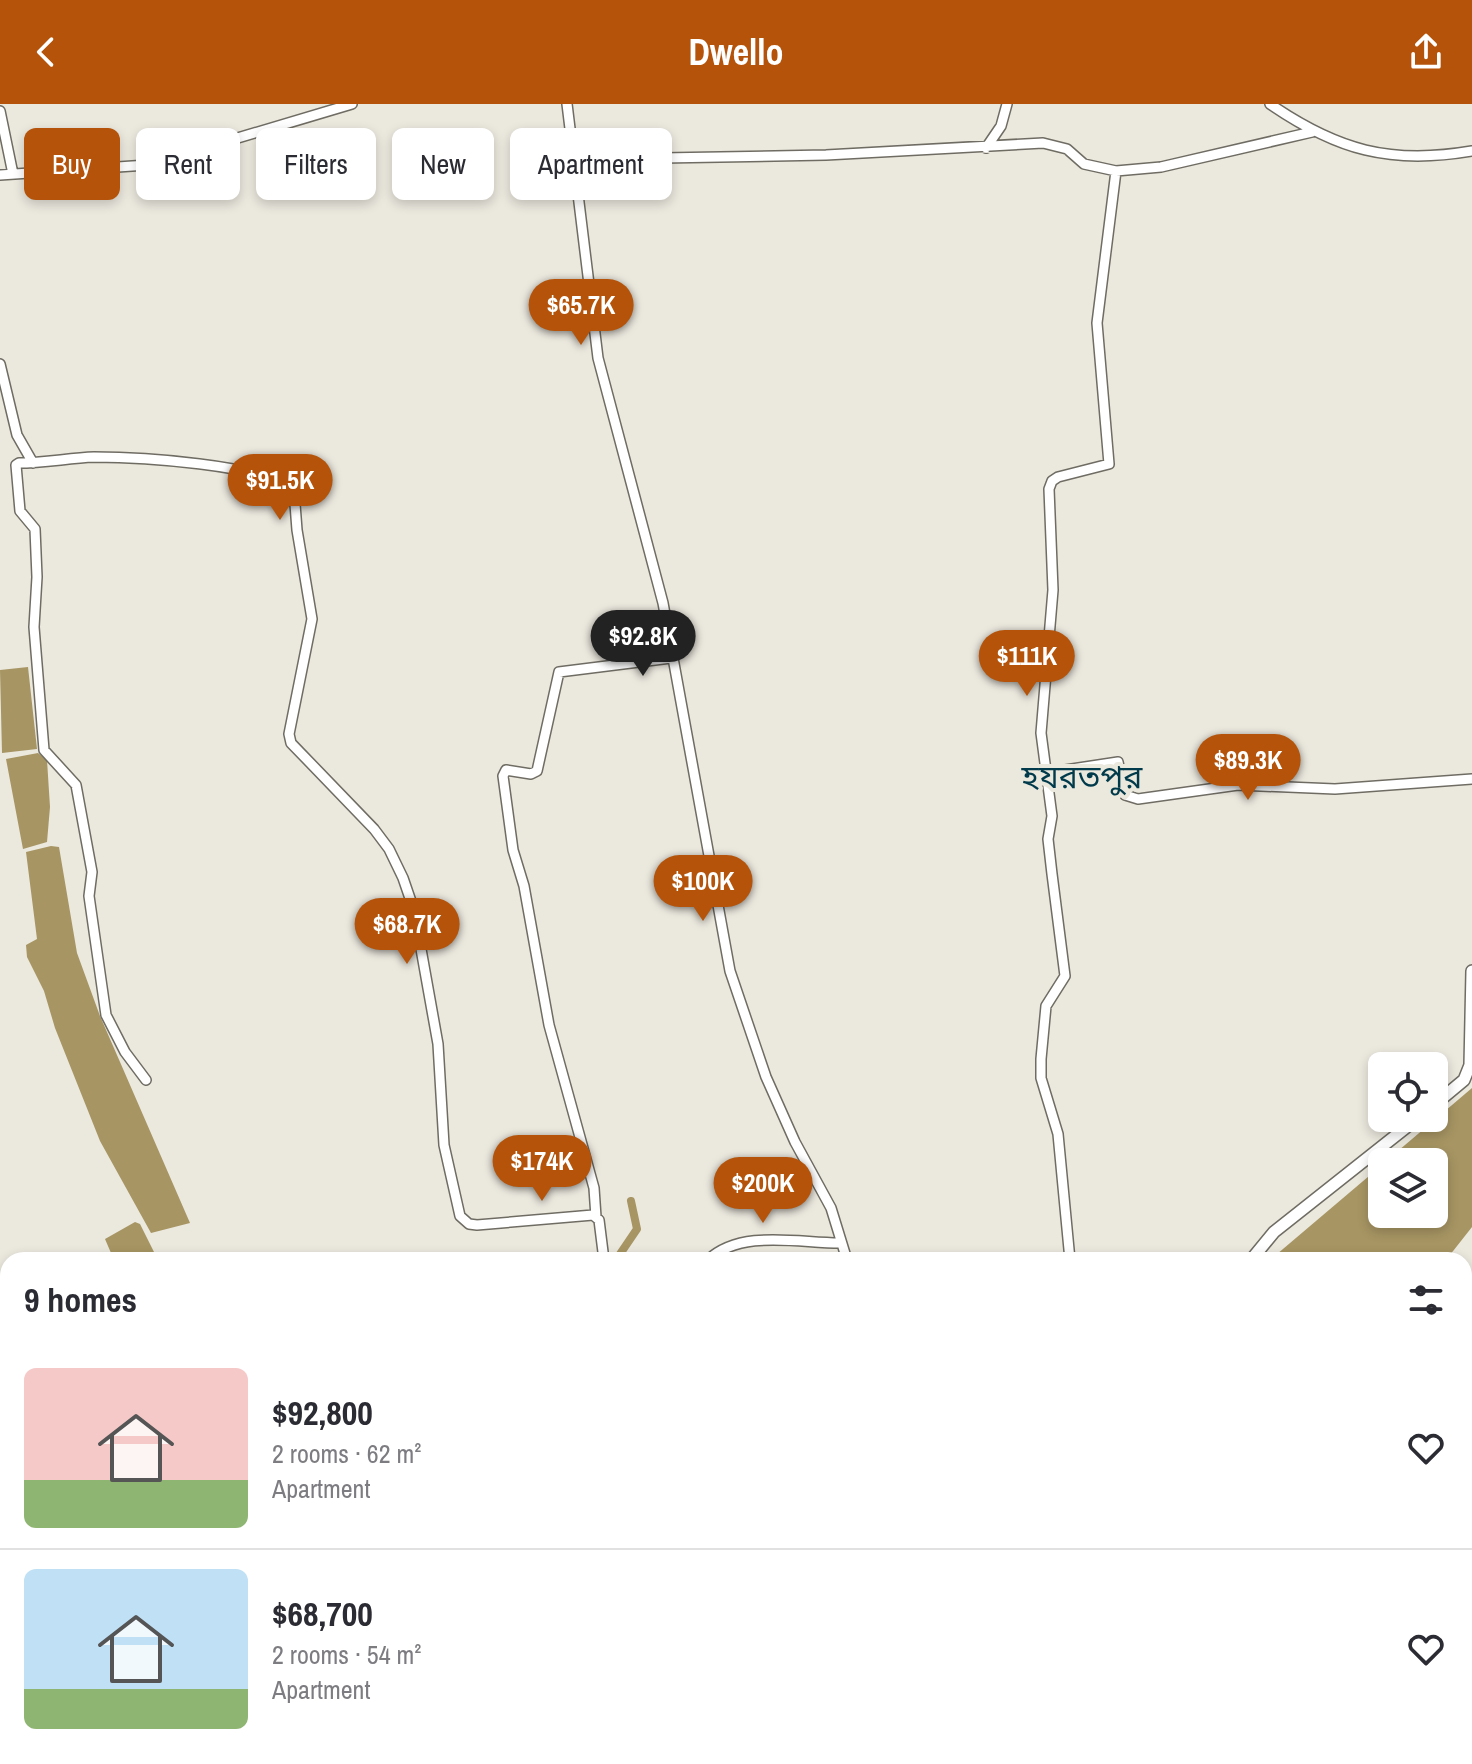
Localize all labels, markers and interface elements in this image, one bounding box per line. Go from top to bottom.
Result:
text: Dwello [688,28,784,76]
icon: back [24,30,68,74]
icon: share [1404,30,1448,74]
chip: Buy [24,128,120,200]
chip: Rent [136,128,240,200]
chip: Filters [256,128,376,200]
chip: New [392,128,494,200]
chip: Apartment [510,128,672,200]
pin: $65.7K [516,279,646,347]
text: $65.7K [547,287,615,322]
pin: $91.5K [215,454,345,522]
text: $91.5K [246,462,314,497]
pin: $92.8K [578,610,708,678]
text: $92.8K [609,618,677,653]
pin: $111K [971,630,1083,698]
text: $111K [997,638,1057,673]
pin: $89.3K [1183,734,1313,802]
text: $89.3K [1214,742,1282,777]
district label: হযরতপুর [1021,755,1143,798]
pin: $100K [647,855,759,923]
text: $100K [672,863,734,898]
pin: $68.7K [342,898,472,966]
text: $68.7K [373,906,441,941]
map controls [1368,1052,1448,1228]
button: locate [1368,1052,1448,1132]
pin: $174K [486,1135,598,1203]
text: $174K [511,1143,573,1178]
button: layers [1368,1148,1448,1228]
pin: $200K [707,1157,819,1225]
text: $200K [732,1165,794,1200]
text: 9 homes [24,1277,137,1323]
icon: filters [1404,1278,1448,1322]
text: $92,800 [272,1390,373,1436]
icon: home [88,1400,184,1496]
icon: heart [1404,1426,1448,1470]
text: 2 rooms · 62 m² [272,1436,421,1471]
text: Apartment [272,1471,370,1506]
text: $68,700 [272,1591,373,1637]
icon: home [88,1601,184,1697]
icon: heart [1404,1627,1448,1671]
text: 2 rooms · 54 m² [272,1637,421,1672]
text: Apartment [272,1672,370,1707]

